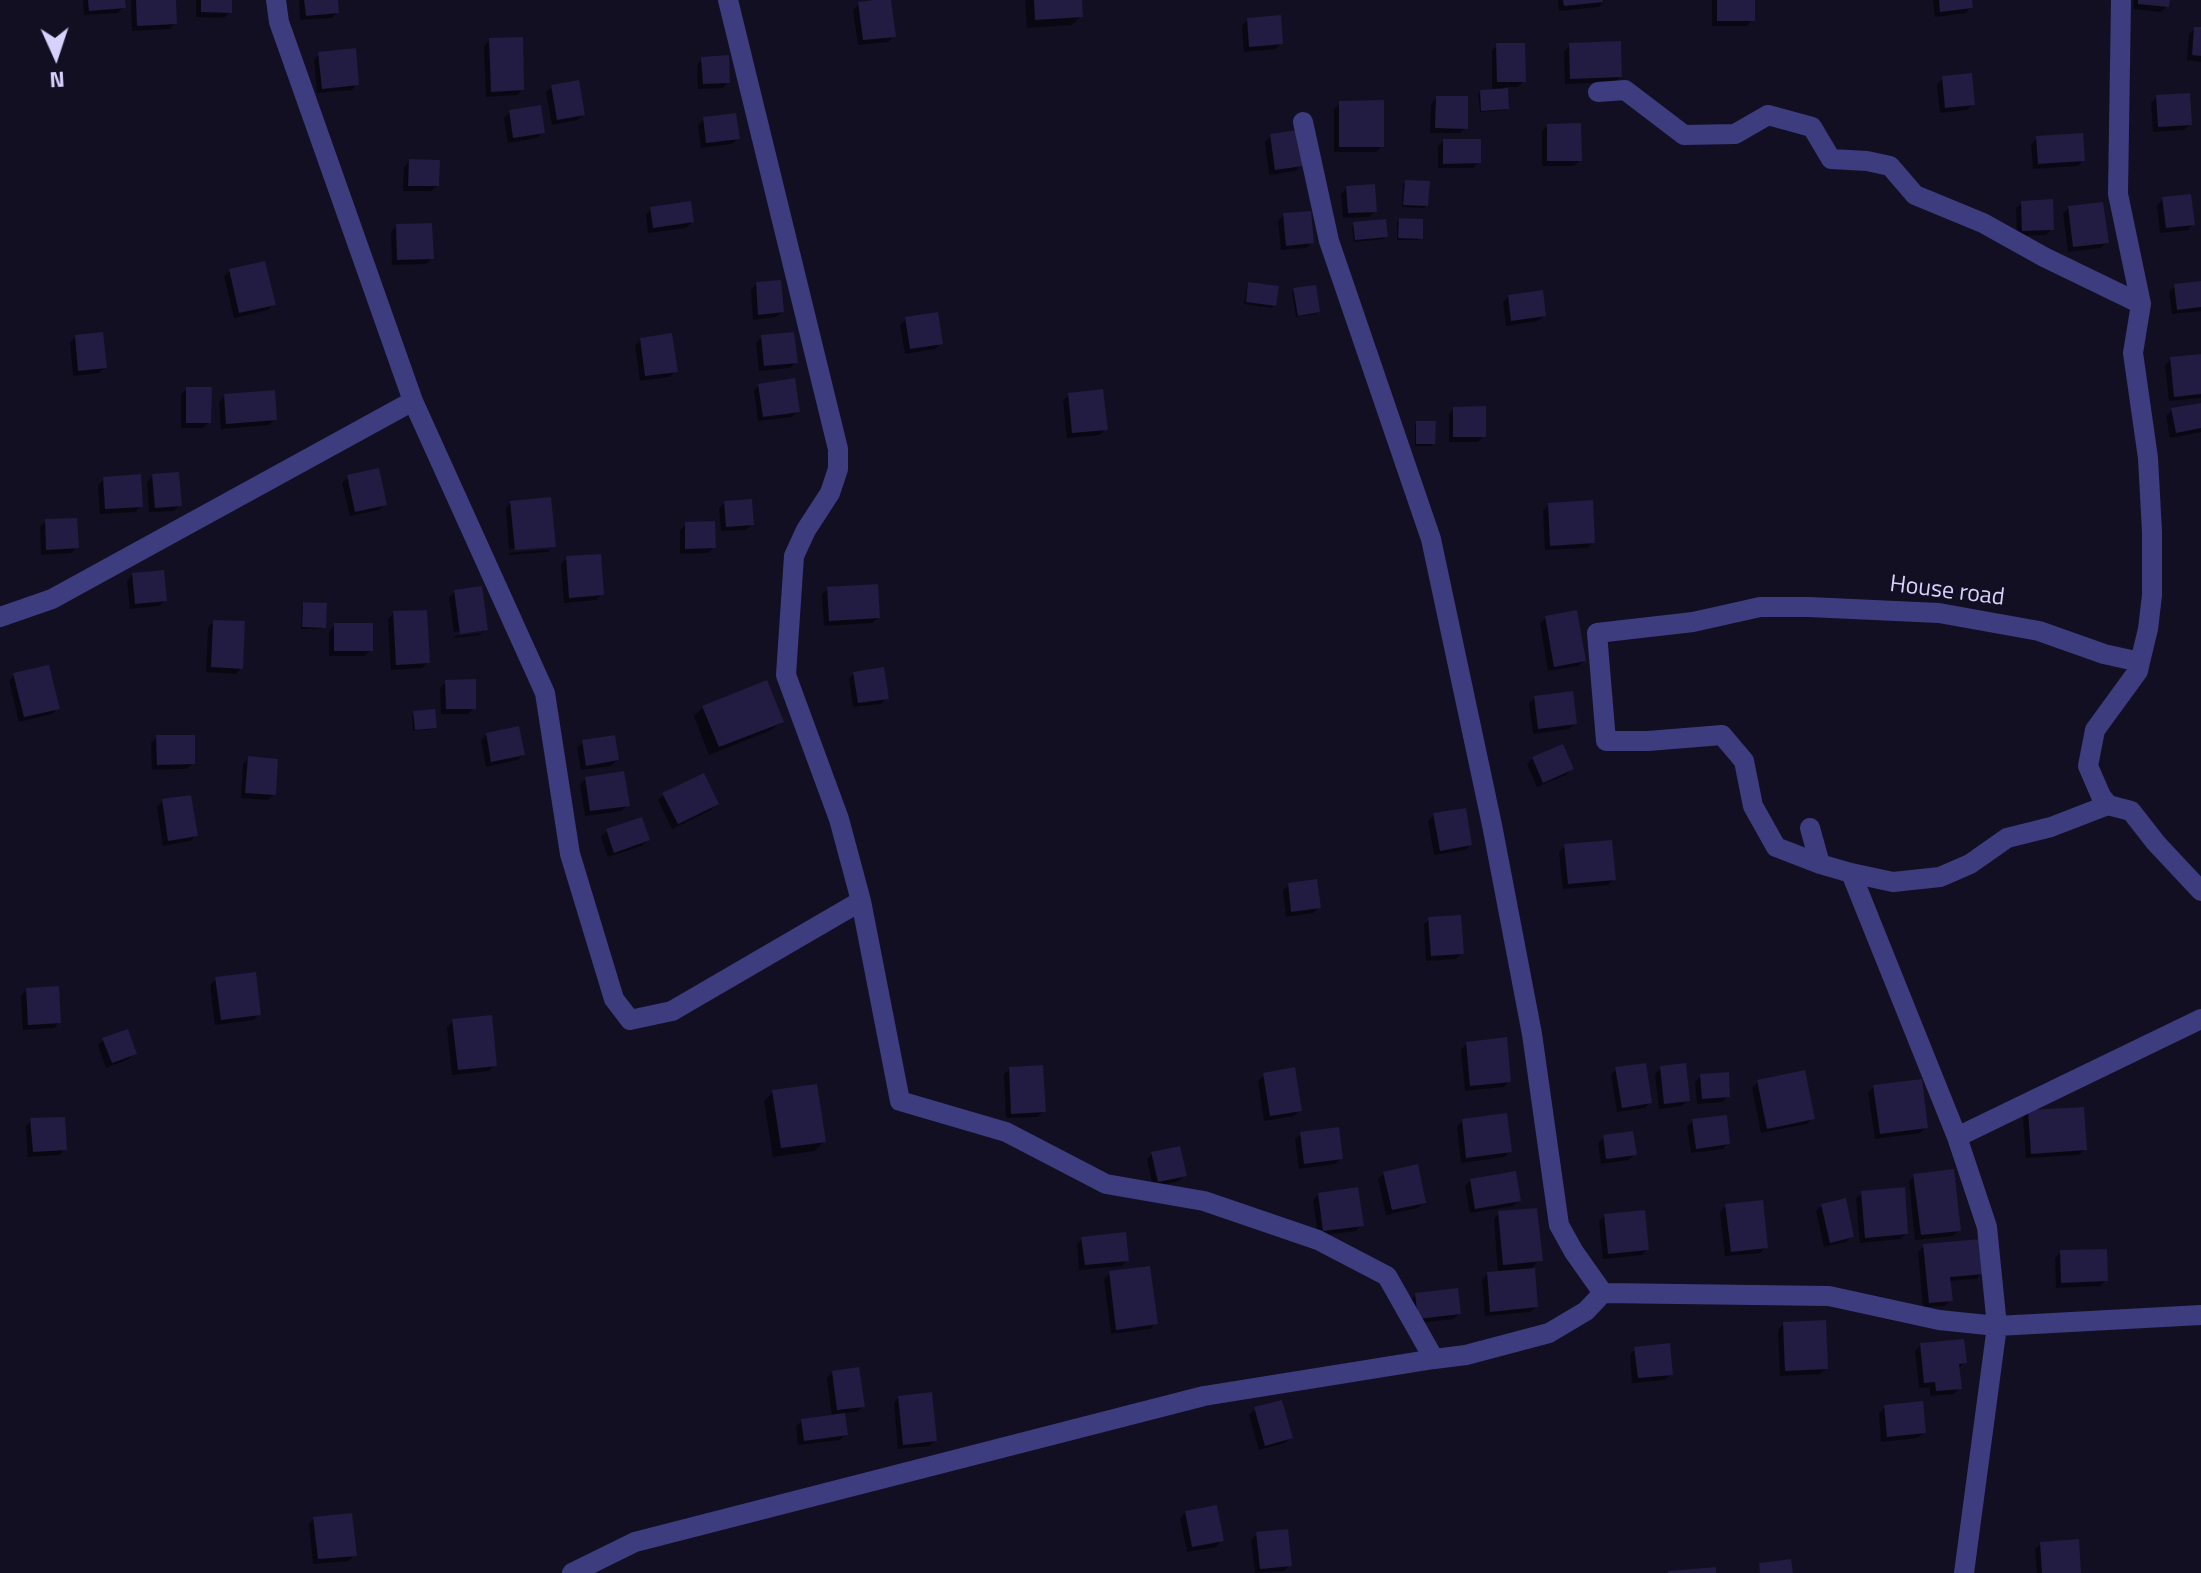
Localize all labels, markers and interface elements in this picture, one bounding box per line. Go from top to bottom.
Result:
north arrow [16,16,96,96]
text: N [49,63,66,97]
street label: House road [1888,571,2006,613]

